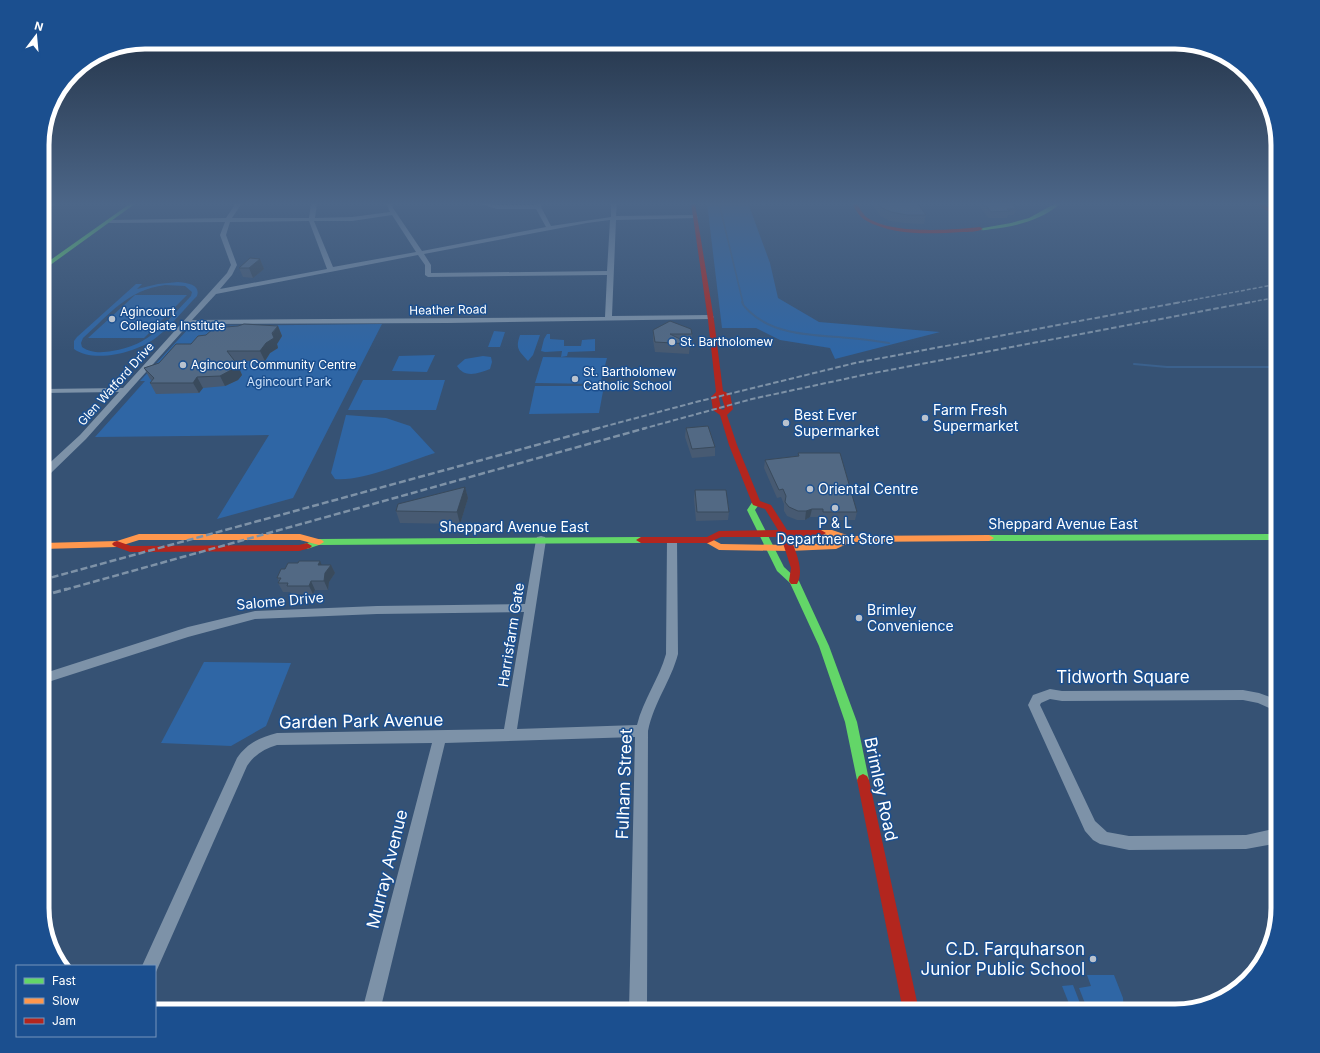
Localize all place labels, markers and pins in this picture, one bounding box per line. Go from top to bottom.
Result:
place label: Agincourt Collegiate Institute [120,304,225,333]
marker: Agincourt Collegiate Institute [107,314,117,324]
place label: St. Bartholomew [680,334,773,349]
marker: St. Bartholomew [667,337,677,347]
place label: Agincourt Community Centre [191,357,356,372]
marker: Agincourt Community Centre [178,360,188,370]
place label: St. Bartholomew Catholic School [583,364,676,393]
marker: St. Bartholomew Catholic School [570,374,580,384]
place label: Farm Fresh Supermarket [933,401,1019,434]
place label: Best Ever Supermarket [794,406,880,439]
marker: Farm Fresh Supermarket [920,413,930,423]
marker: Best Ever Supermarket [781,418,791,428]
place label: Oriental Centre [818,480,918,497]
marker: Oriental Centre [805,484,815,494]
marker: P & L Department Store [830,503,840,513]
place label: P & L Department Store [776,514,894,547]
place label: Brimley Convenience [867,601,954,634]
marker: Brimley Convenience [854,613,864,623]
place label: C.D. Farquharson Junior Public School [920,939,1085,979]
marker: C.D. Farquharson Junior Public School [1088,954,1098,964]

